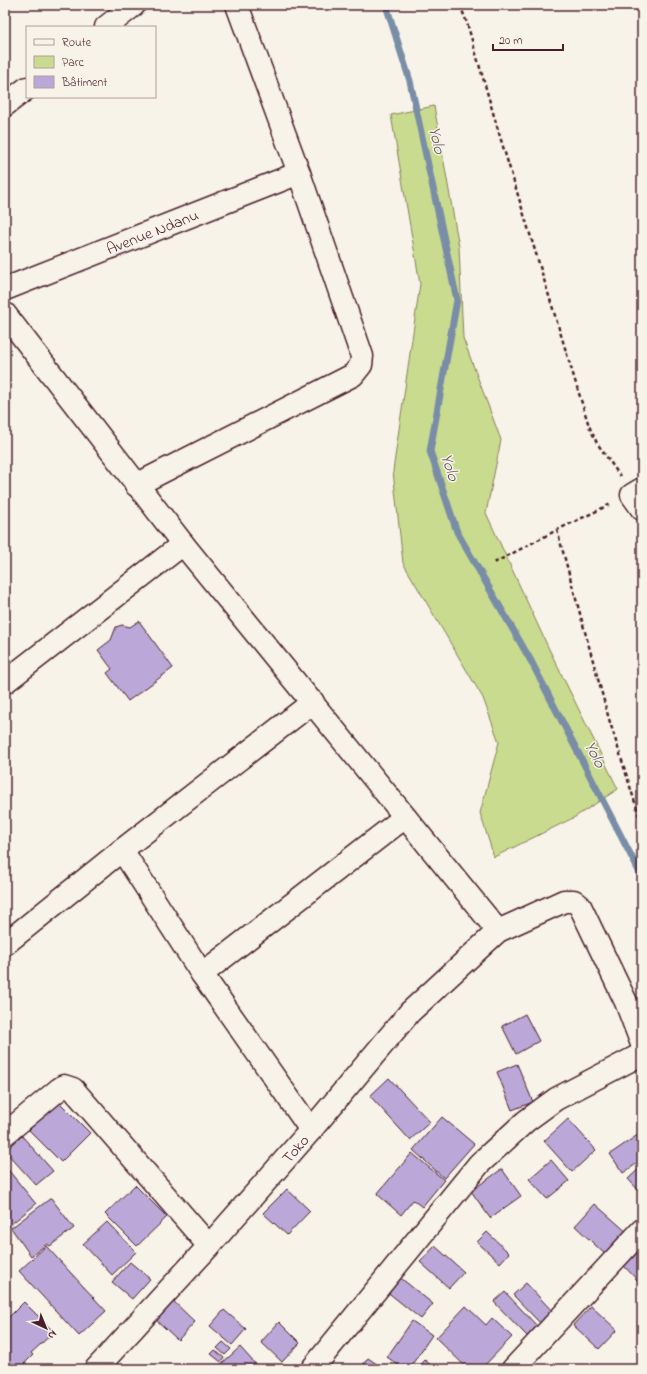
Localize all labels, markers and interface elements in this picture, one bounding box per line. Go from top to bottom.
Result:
legend [26,26,156,98]
scale bar [493,26,563,52]
text: 20 m [499,32,522,50]
text: Route [62,34,92,52]
text: Parc [62,54,84,72]
text: Bâtiment [61,74,107,92]
water label: Yolo [421,124,452,157]
street label: Avenue Ndanu [103,204,202,262]
water label: Yolo [433,451,466,485]
water label: Yolo [577,737,613,774]
street label: Toko [277,1130,316,1170]
north arrow [26,1308,66,1348]
text: N [44,1326,60,1343]

